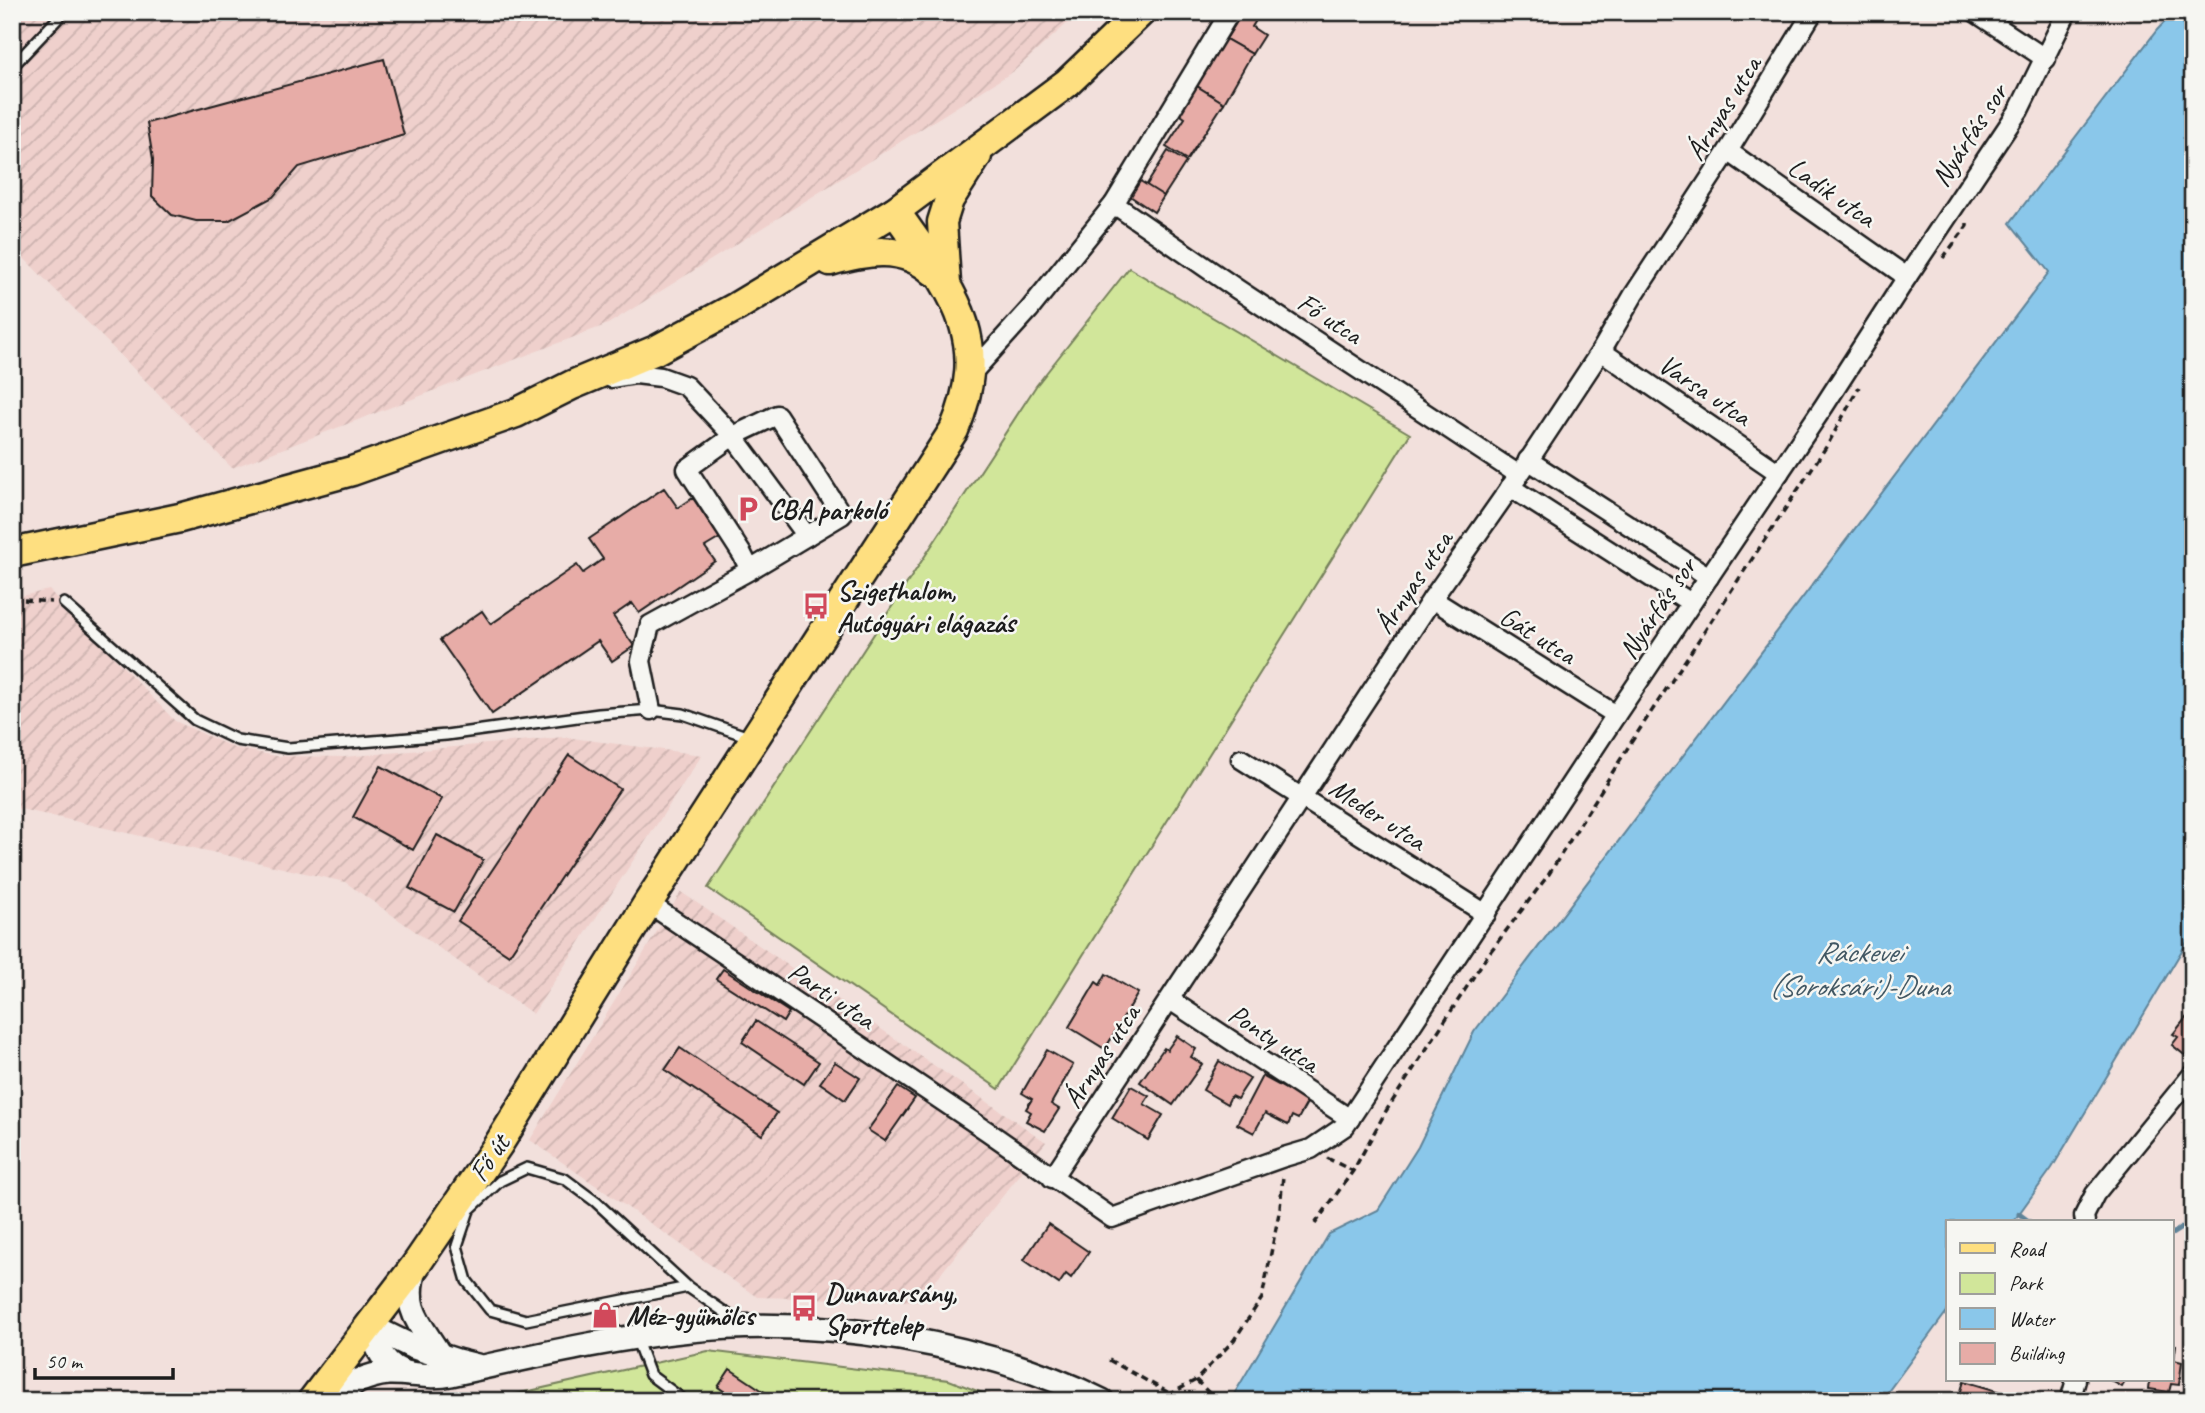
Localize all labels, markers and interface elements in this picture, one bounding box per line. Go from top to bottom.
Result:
street label: Árnyas utca [1677,47,1770,167]
street label: Nyárfás sor [1923,76,2016,193]
street label: Ladik utca [1781,149,1884,236]
street label: Fő utca [1291,284,1370,353]
street label: Varsa utca [1652,346,1759,435]
place label: CBA parkoló [769,492,891,527]
parking icon: CBA parkoló [733,494,763,524]
street label: Árnyas utca [1366,522,1461,640]
street label: Nyárfás sor [1610,549,1705,666]
place label: Szigethalom, Autógyári elágazás [837,573,1018,641]
bus stop icon: Szigethalom, Autógyári elágazás [801,591,831,621]
street label: Gát utca [1493,598,1584,673]
street label: Meder utca [1323,770,1434,859]
water label: Ráckevei (Soroksári)-Duna [1769,933,1952,1005]
street label: Parti utca [782,953,884,1038]
street label: Árnyas utca [1055,996,1149,1114]
street label: Ponty utca [1222,996,1328,1082]
street label: Fő út [461,1126,519,1188]
legend [1946,1220,2174,1382]
text: Road [2009,1236,2048,1262]
text: Park [2009,1270,2044,1296]
place label: Dunavarsány, Sporttelep [825,1275,957,1342]
bus stop icon: Dunavarsány, Sporttelep [789,1293,819,1323]
place label: Méz-gyümölcs [626,1298,757,1334]
shop icon: Méz-gyümölcs [590,1300,620,1330]
text: Water [2009,1306,2056,1332]
scale bar [35,1336,173,1380]
text: Building [2009,1340,2066,1366]
text: 50 m [46,1348,84,1374]

